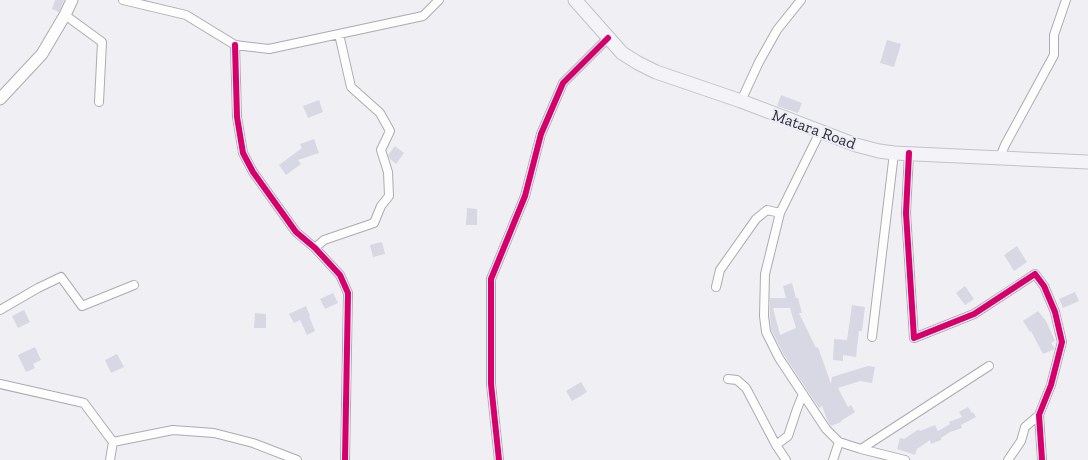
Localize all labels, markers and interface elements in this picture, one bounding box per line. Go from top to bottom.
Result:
street label: Matara Road [769,105,859,153]

